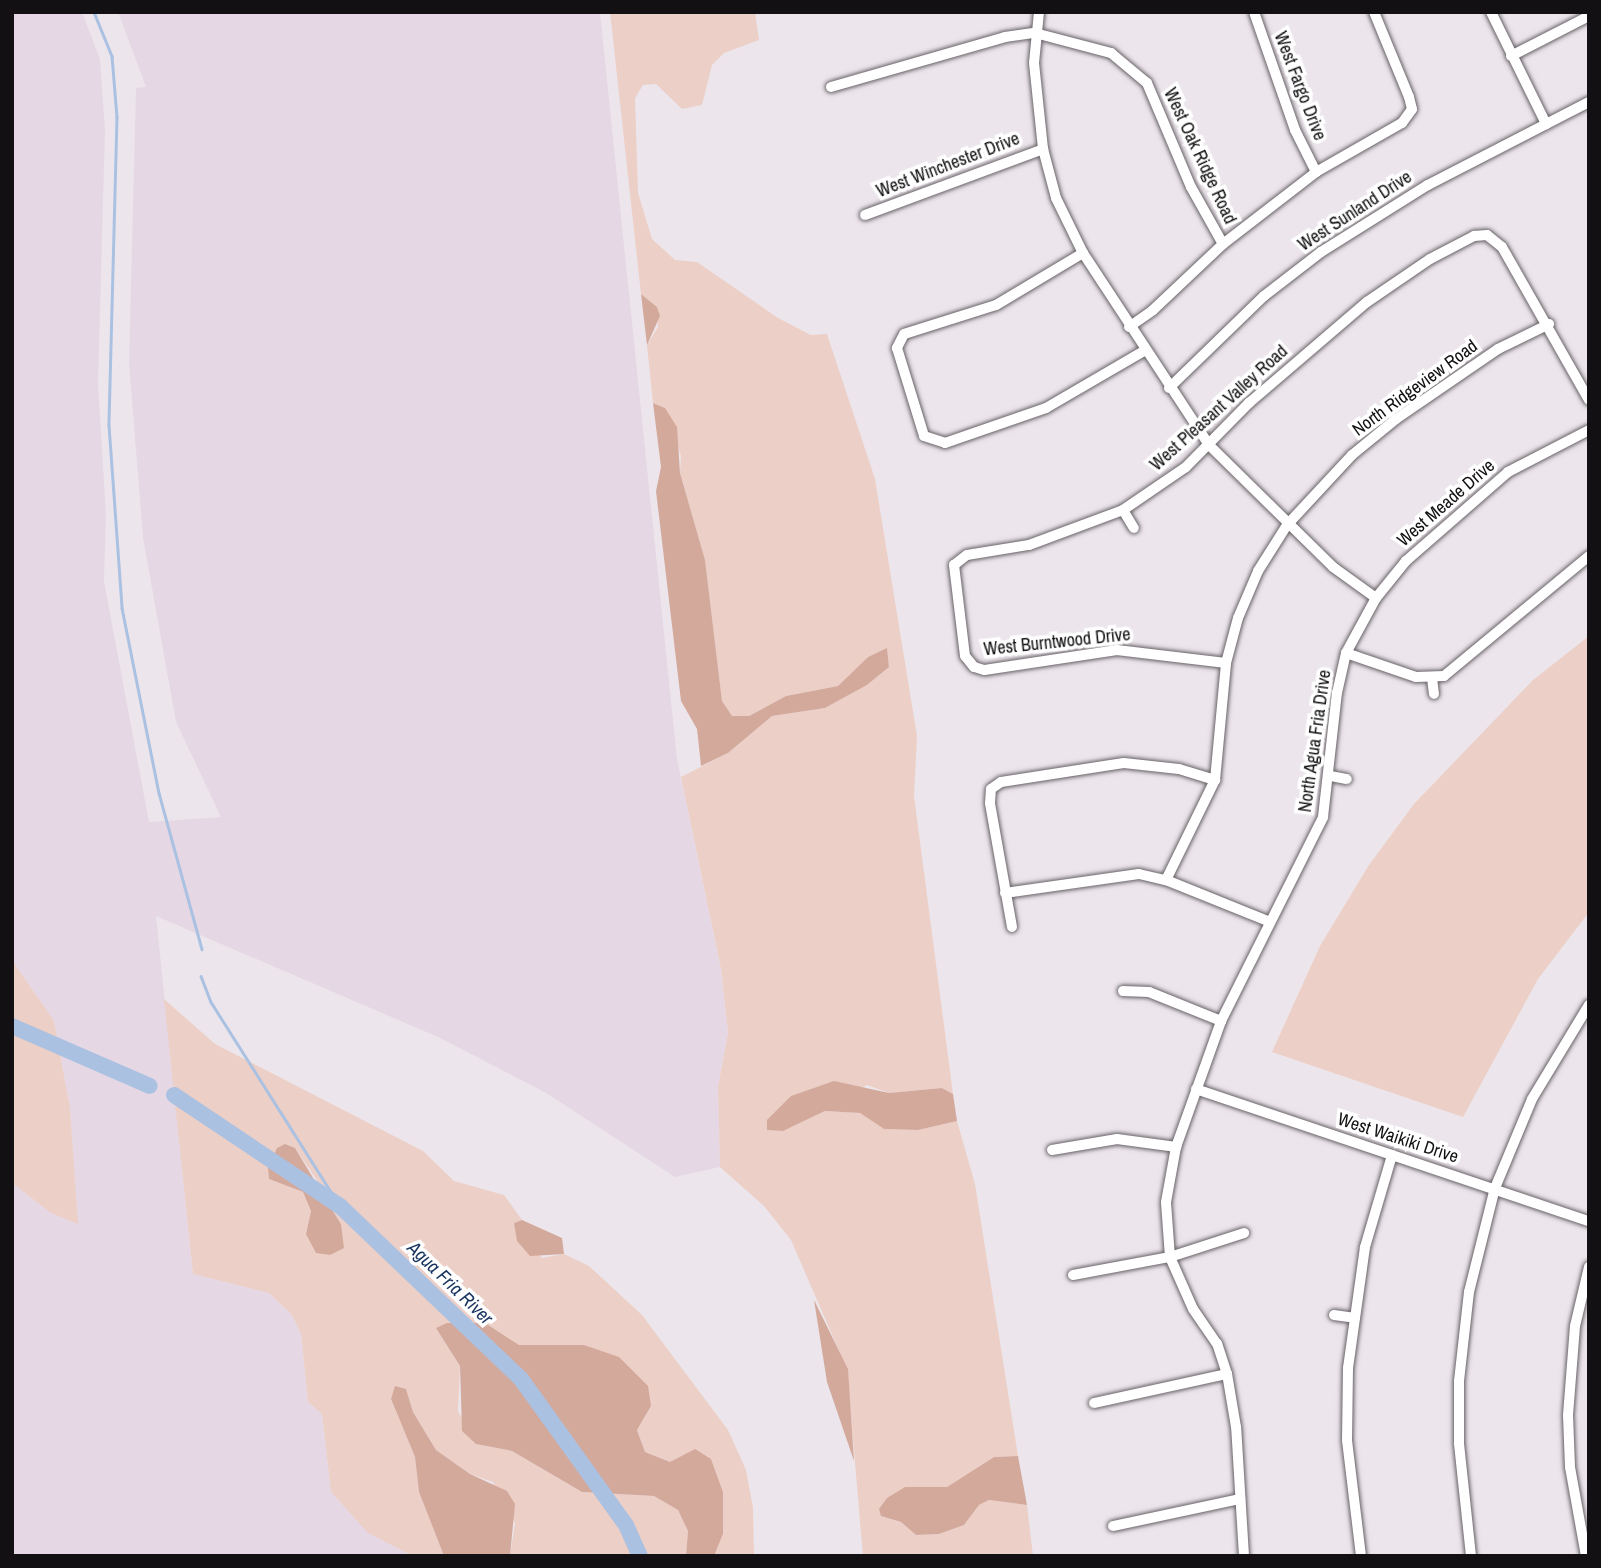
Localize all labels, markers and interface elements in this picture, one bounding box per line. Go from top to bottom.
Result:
street label: West Fargo Drive [1269,29,1331,143]
street label: West Oak Ridge Road [1159,85,1241,227]
street label: West Winchester Drive [873,128,1023,202]
street label: West Sunland Drive [1294,166,1416,256]
street label: North Ridgeview Road [1348,335,1482,441]
street label: West Pleasant Valley Road [1146,341,1292,475]
street label: West Meade Drive [1393,455,1499,551]
street label: West Burntwood Drive [983,624,1131,660]
street label: North Agua Fria Drive [1294,668,1336,814]
street label: West Waikiki Drive [1335,1108,1461,1168]
water label: Agua Fria River [403,1237,497,1329]

